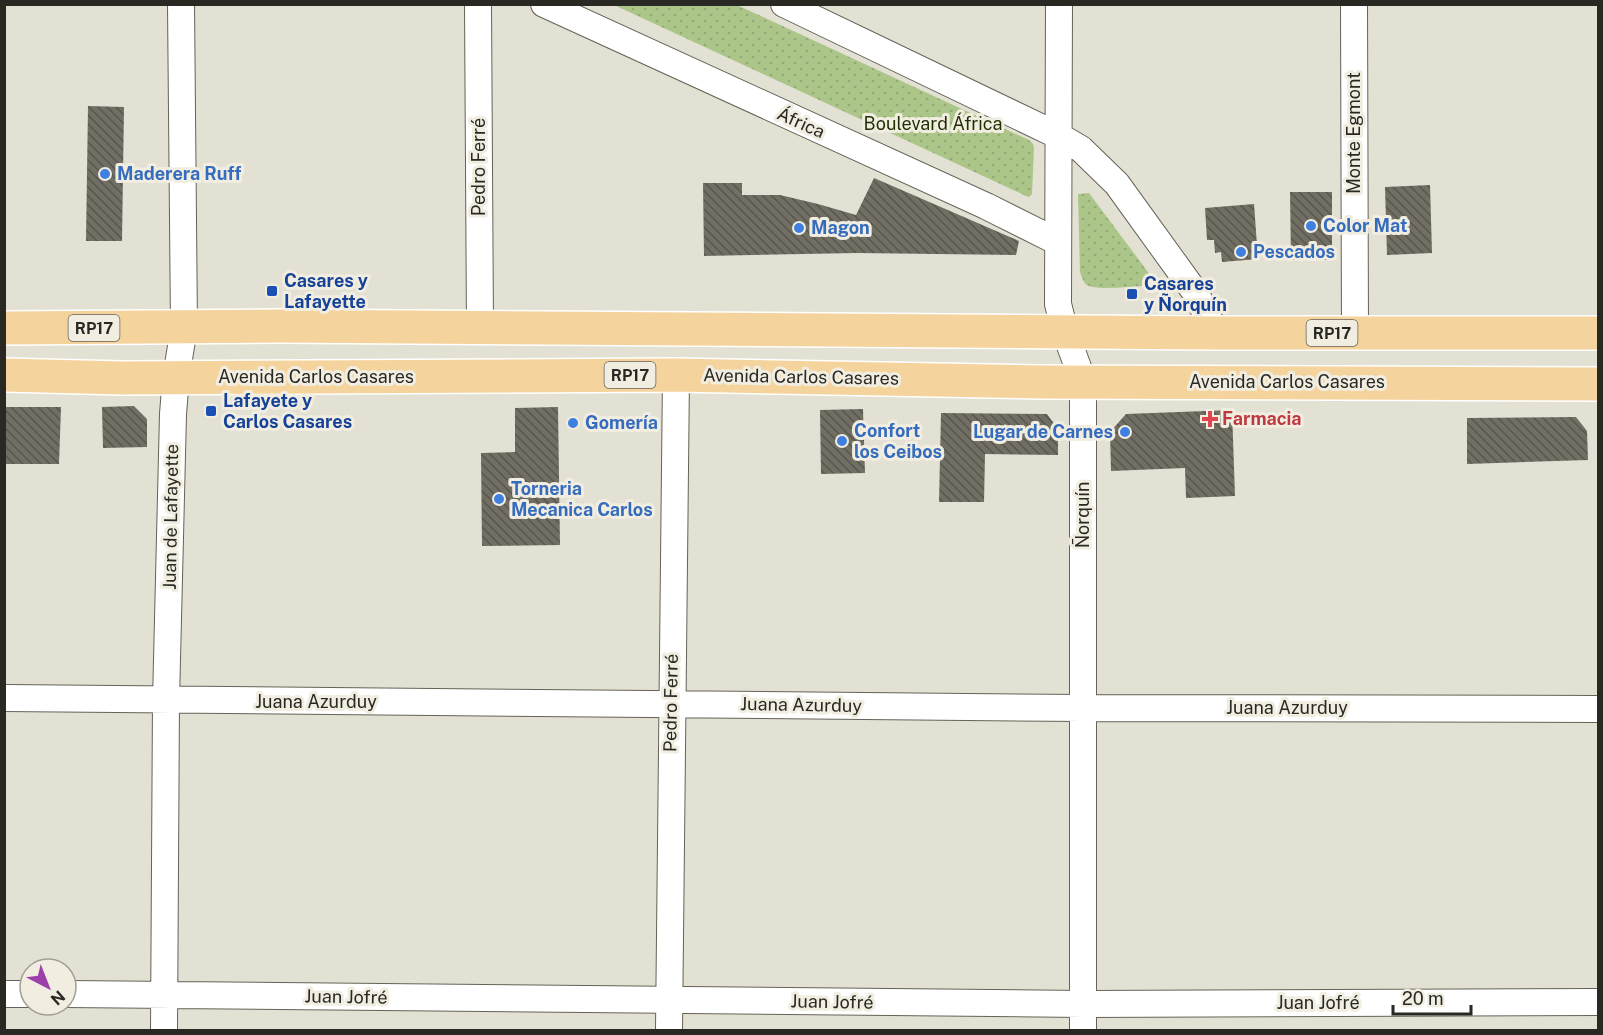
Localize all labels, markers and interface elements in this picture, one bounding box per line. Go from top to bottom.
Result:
street label: Monte Egmont [1343,72,1364,194]
street label: África [774,102,829,142]
park label: Boulevard África [864,112,1002,134]
street label: Pedro Ferré [468,118,489,216]
place label: Maderera Ruff [117,163,242,184]
marker: Maderera Ruff [98,167,112,181]
place label: Color Mat [1323,215,1407,236]
place label: Magon [811,217,870,238]
marker: Color Mat [1304,219,1318,233]
marker: Magon [792,221,806,235]
place label: Pescados [1253,241,1335,262]
marker: Pescados [1234,245,1248,259]
place label: Casares y Lafayette [284,270,368,312]
place label: Casares y Ñorquín [1144,273,1227,315]
marker: Casares y Lafayette [265,284,279,298]
marker: Casares y Ñorquín [1125,287,1139,301]
road number: RP17 [68,315,119,341]
road number: RP17 [1306,320,1358,346]
road number: RP17 [604,362,656,388]
street label: Avenida Carlos Casares [703,364,899,389]
street label: Avenida Carlos Casares [218,366,414,387]
street label: Avenida Carlos Casares [1189,371,1385,392]
place label: Lafayete y Carlos Casares [223,390,352,432]
marker: Lafayete y Carlos Casares [204,404,218,418]
place label: Farmacia [1222,408,1302,429]
place label: Gomería [585,412,658,433]
marker: Farmacia [1203,412,1217,426]
marker: Gomería [566,416,580,430]
place label: Confort los Ceibos [854,420,942,462]
place label: Lugar de Carnes [973,421,1113,442]
marker: Lugar de Carnes [1118,425,1132,439]
marker: Confort los Ceibos [835,434,849,448]
street label: Juan de Lafayette [159,444,182,590]
place label: Torneria Mecanica Carlos [511,478,653,520]
street label: Ñorquín [1071,482,1093,548]
marker: Torneria Mecanica Carlos [492,492,506,506]
street label: Pedro Ferré [659,654,682,752]
street label: Juana Azurduy [255,691,377,712]
street label: Juana Azurduy [740,693,862,716]
street label: Juana Azurduy [1226,697,1348,718]
north arrow [18,957,78,1017]
scale bar [1393,978,1471,1016]
street label: Juan Jofré [304,985,388,1008]
text: N [47,987,69,1009]
text: 20 m [1402,988,1444,1009]
street label: Juan Jofré [790,990,874,1013]
street label: Juan Jofré [1276,992,1360,1013]

